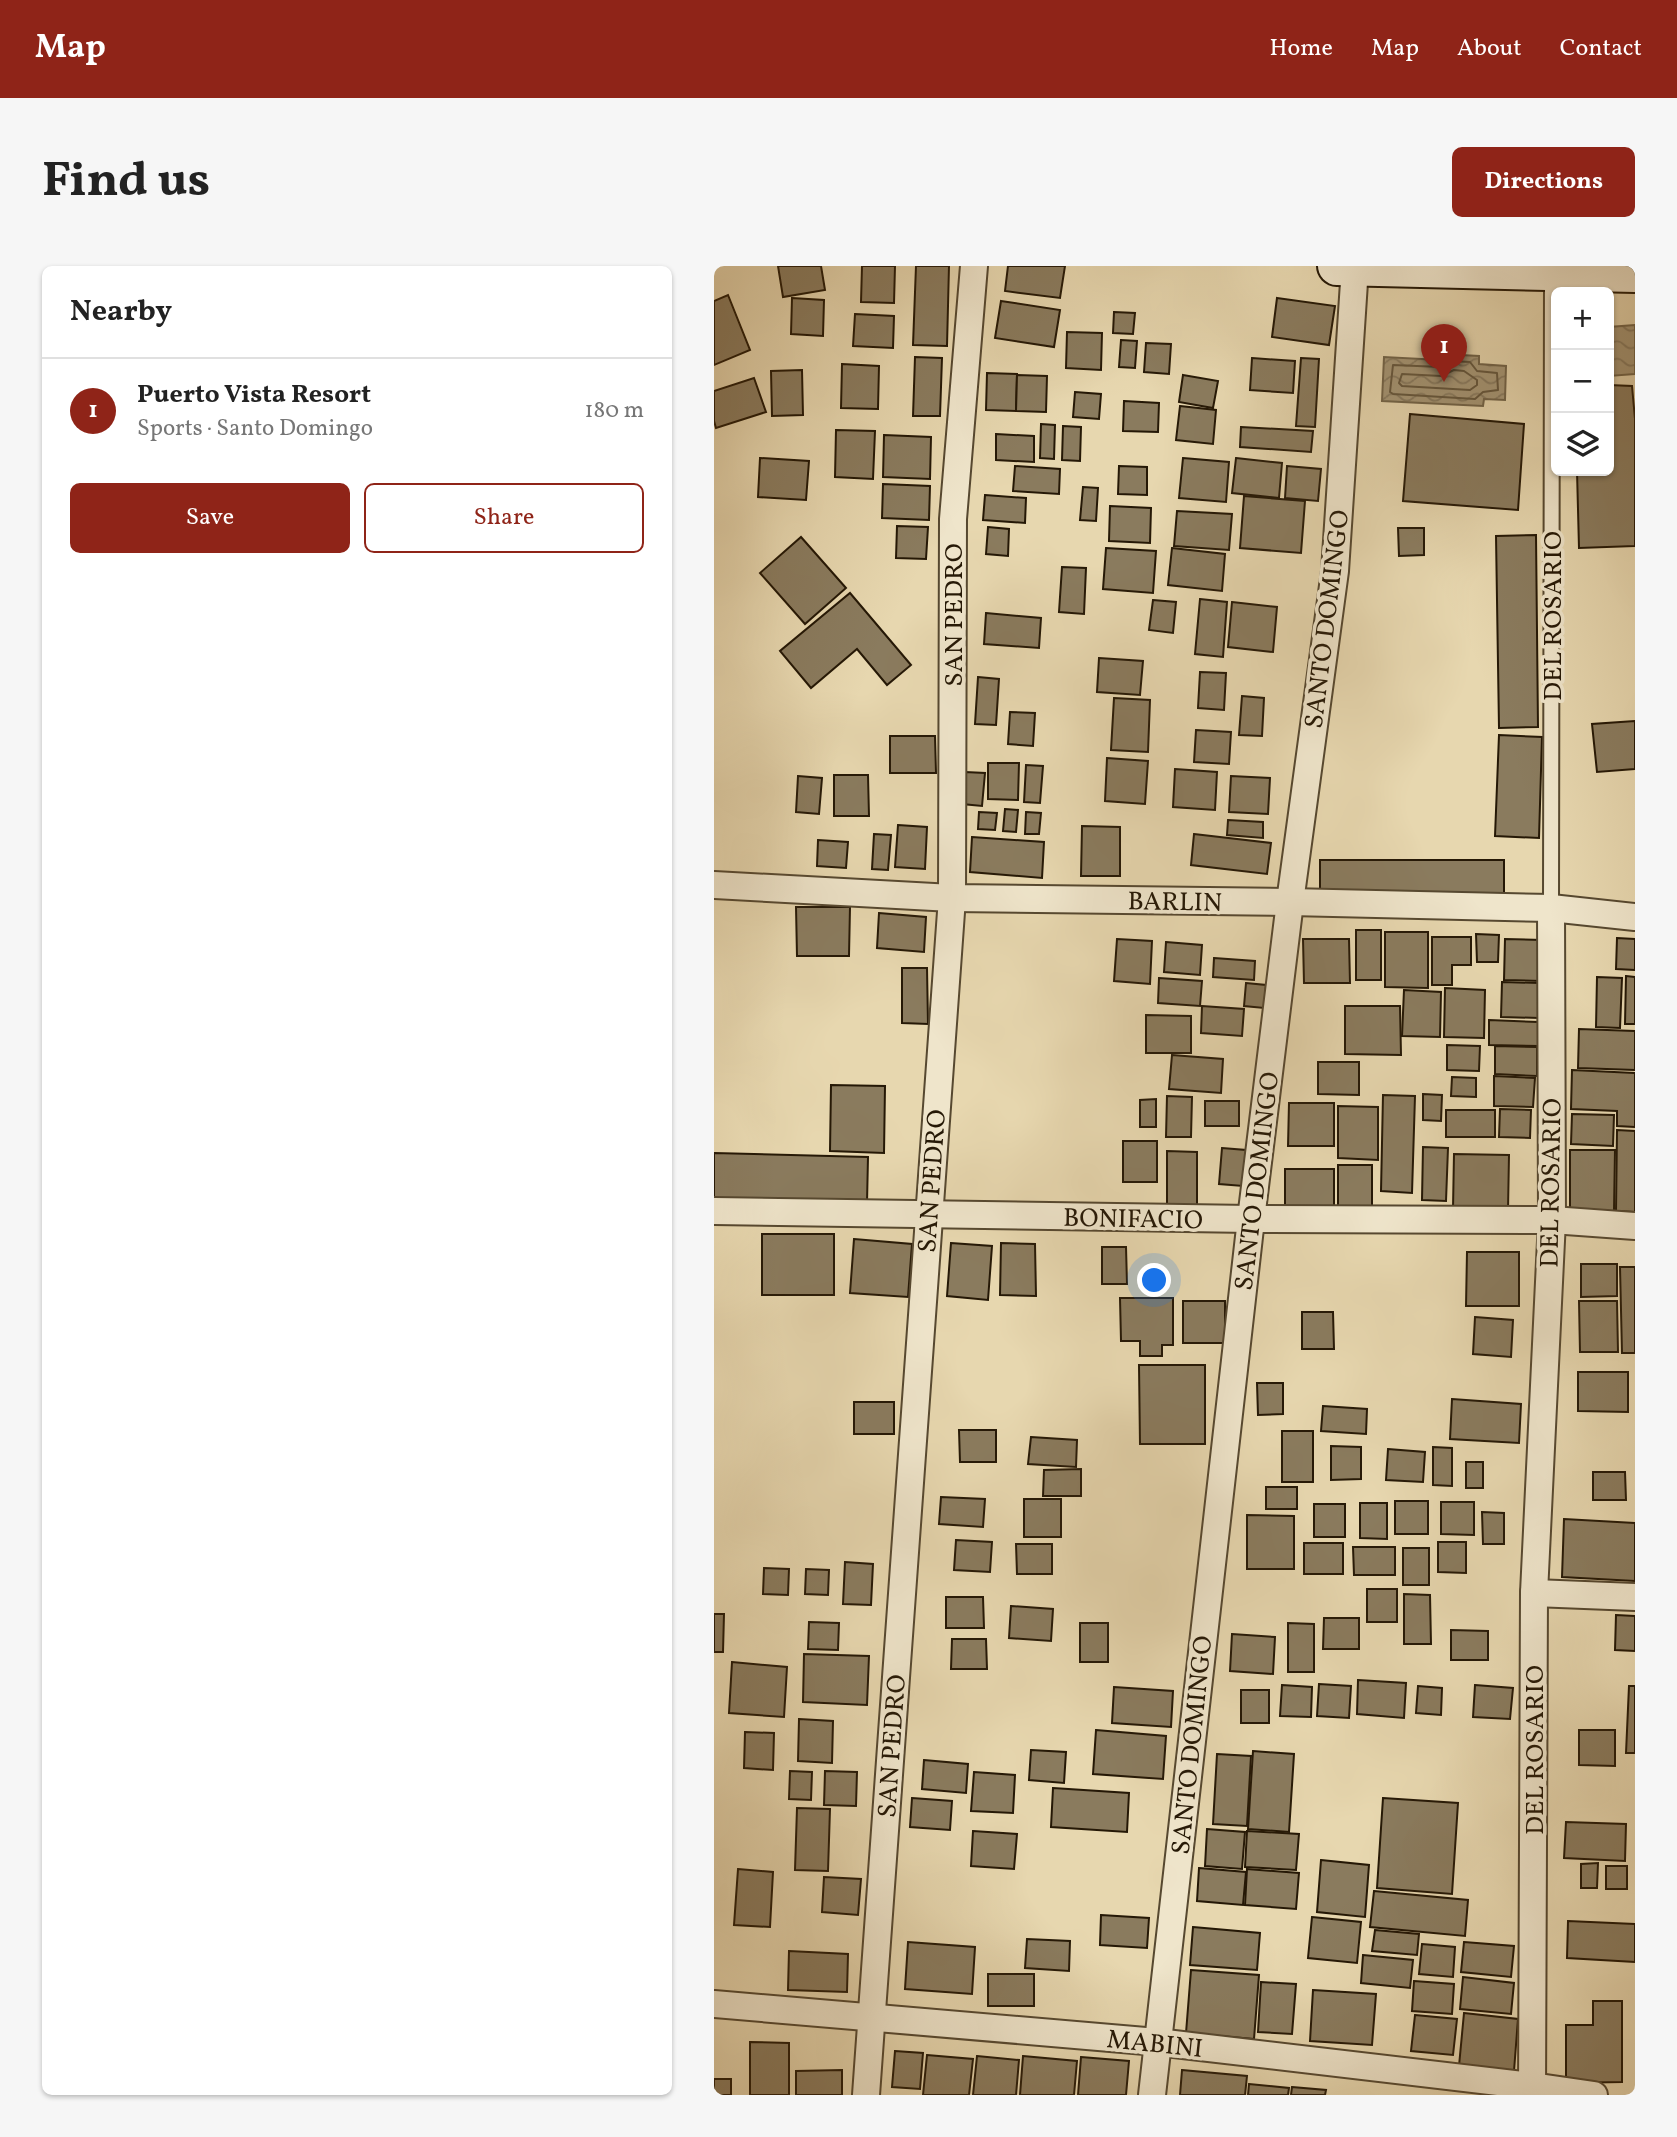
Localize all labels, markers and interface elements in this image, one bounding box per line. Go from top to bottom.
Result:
text: Map [35,26,106,72]
text: Home [1269,32,1333,66]
text: Map [1371,32,1419,66]
text: About [1457,32,1522,66]
text: Contact [1560,32,1642,66]
button: Directions [1452,147,1635,217]
text: Find us [42,148,210,217]
map controls [1551,287,1614,476]
button: + [1551,287,1614,350]
text: Nearby [70,291,172,333]
pin: 1 [1421,324,1467,382]
button: − [1551,350,1614,413]
text: Puerto Vista Resort [137,377,371,413]
text: 1 [88,395,98,427]
text: 180 m [585,395,644,427]
text: Sports · Santo Domingo [137,413,373,445]
button: layers [1551,413,1614,476]
button: Save [70,483,350,553]
button: Share [364,483,644,553]
street label: SANTO DOMINGO [1297,508,1359,731]
street label: DEL ROSARIO [1536,531,1572,701]
street label: SAN PEDRO [937,543,973,687]
street label: BARLIN [1127,884,1223,922]
street label: SANTO DOMINGO [1227,1070,1289,1293]
street label: DEL ROSARIO [1533,1098,1571,1268]
street label: SAN PEDRO [910,1108,956,1254]
street label: BONIFACIO [1063,1201,1203,1239]
your location [1137,1263,1171,1297]
street label: SANTO DOMINGO [1164,1634,1222,1856]
street label: DEL ROSARIO [1518,1665,1554,1835]
street label: SAN PEDRO [870,1673,916,1819]
street label: MABINI [1105,2022,1205,2068]

